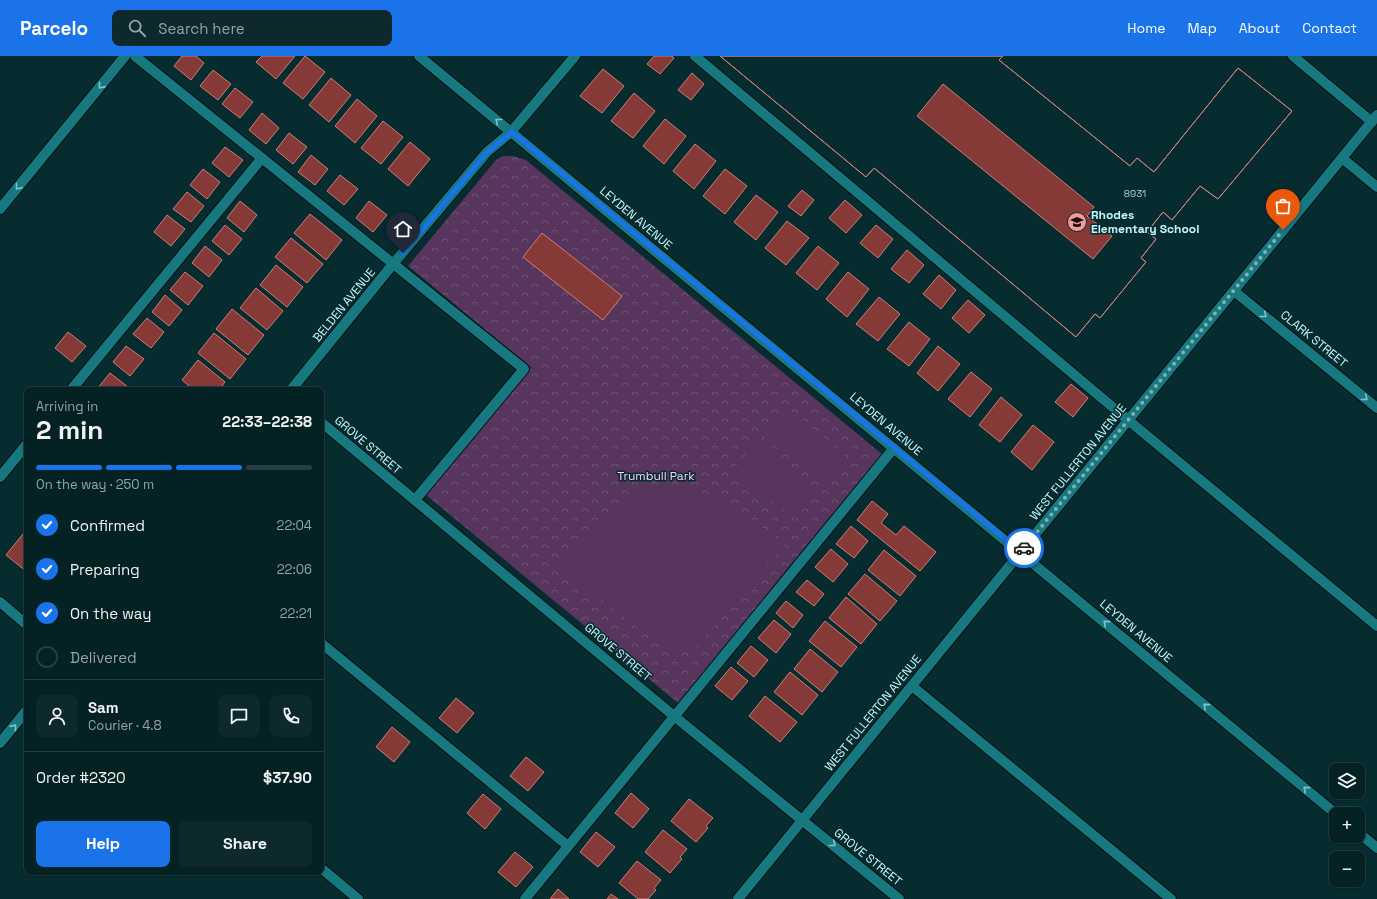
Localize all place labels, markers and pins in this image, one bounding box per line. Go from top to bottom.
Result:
pin [1266,189,1300,230]
place label: Rhodes Elementary School [1091,207,1199,237]
school or university icon: Rhodes Elementary School [1066,211,1088,233]
pin [386,212,420,253]

